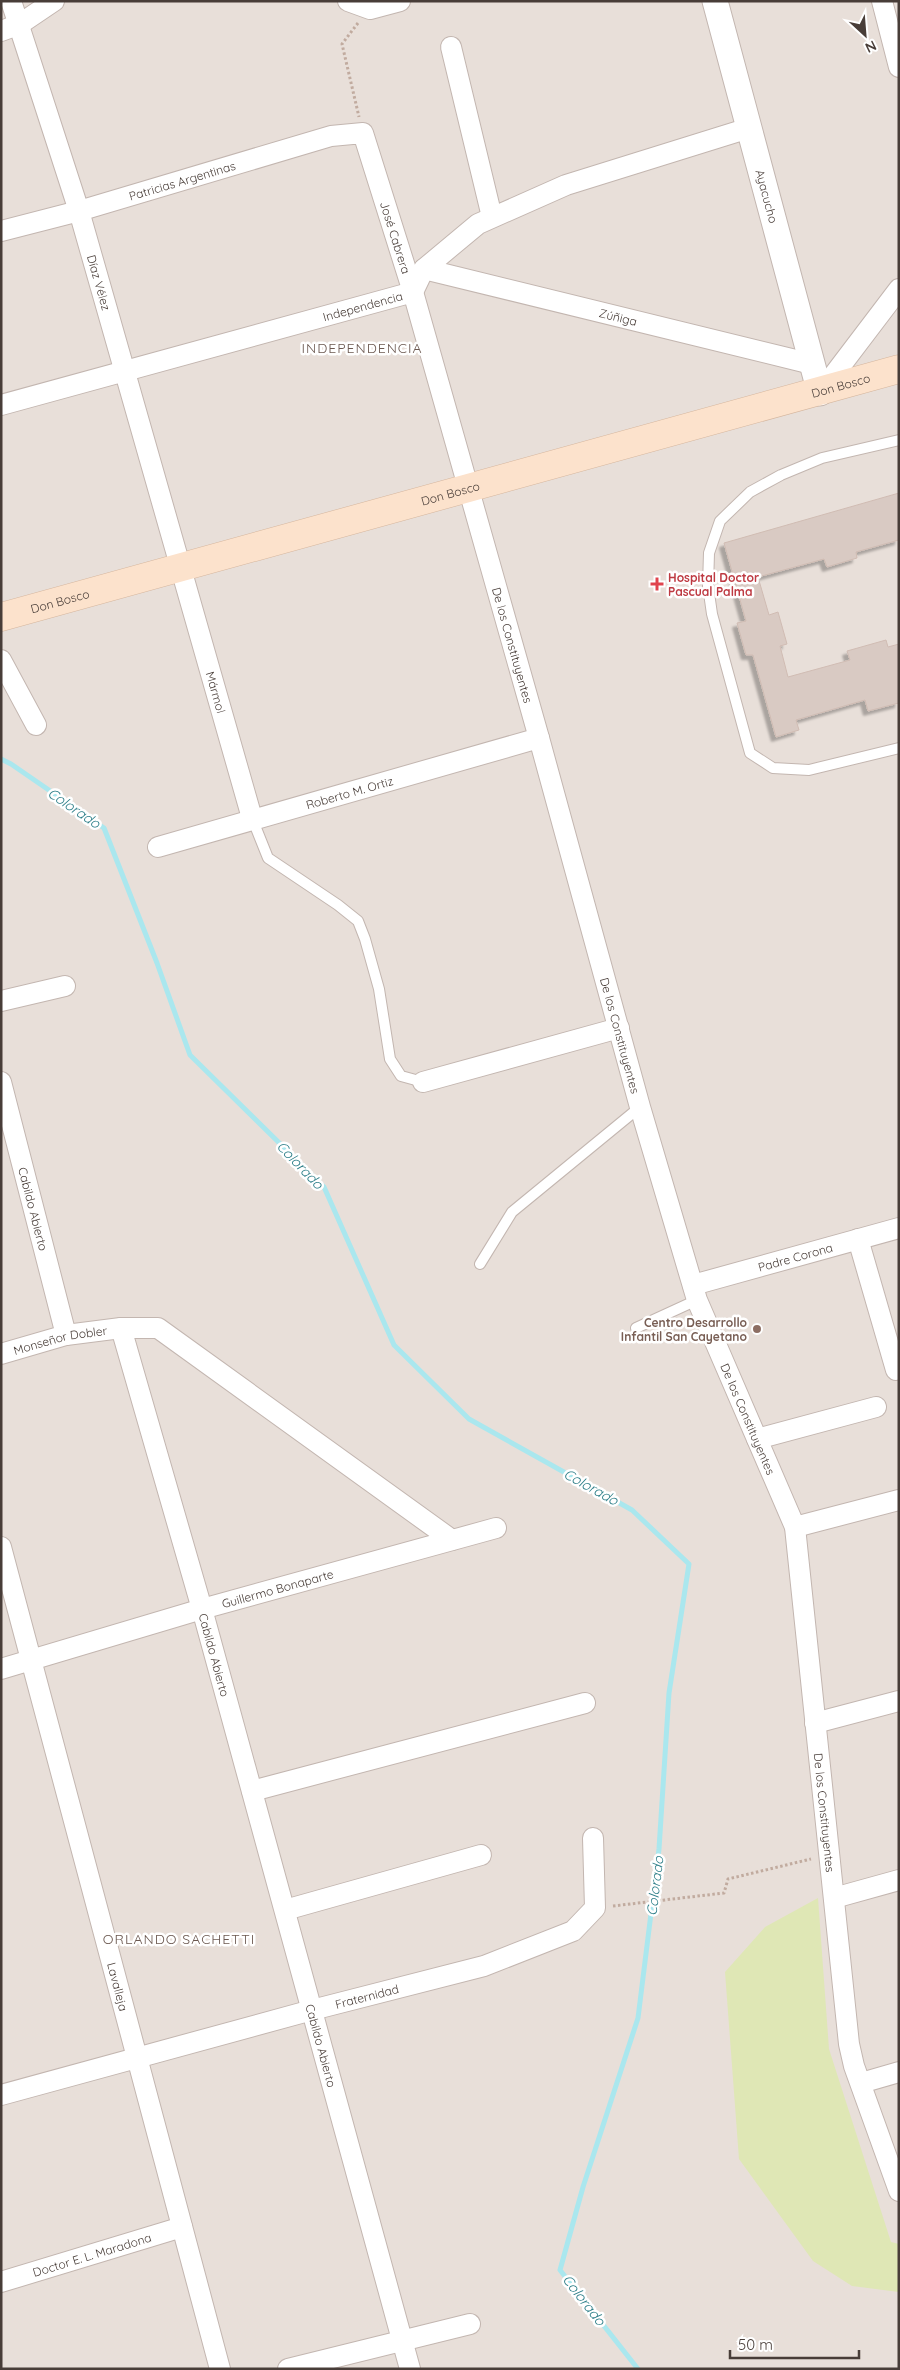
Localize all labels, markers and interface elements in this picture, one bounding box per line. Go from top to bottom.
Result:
north arrow [840,10,890,60]
text: N [862,36,879,57]
street label: Patricias Argentinas [127,157,237,203]
street label: Ayacucho [753,168,782,225]
street label: José Cabrera [377,199,414,275]
street label: Díaz Vélez [84,253,114,312]
street label: Independencia [321,288,404,324]
street label: Zúñiga [598,305,639,328]
district label: INDEPENDENCIA [301,339,423,357]
street label: Don Bosco [809,370,872,400]
street label: Don Bosco [419,478,481,508]
place label: Hospital Doctor Pascual Palma [668,570,759,599]
marker: Hospital Doctor Pascual Palma [650,577,664,591]
street label: Don Bosco [29,585,91,616]
street label: De los Constituyentes [489,585,536,705]
street label: Mármol [203,669,229,715]
street label: Roberto M. Ortiz [304,773,395,812]
water label: Colorado [44,784,104,832]
street label: De los Constituyentes [597,976,644,1095]
water label: Colorado [273,1137,328,1193]
street label: Cabildo Abierto [16,1165,52,1252]
street label: Padre Corona [756,1239,834,1274]
place label: Centro Desarrollo Infantil San Cayetano [621,1315,748,1344]
street label: Monseñor Dobler [11,1322,108,1358]
marker: Centro Desarrollo Infantil San Cayetano [751,1323,763,1335]
street label: De los Constituyentes [718,1361,779,1477]
water label: Colorado [560,1465,622,1510]
street label: Guillermo Bonaparte [220,1566,335,1611]
street label: Cabildo Abierto [196,1612,233,1698]
street label: De los Constituyentes [811,1752,839,1873]
water label: Colorado [642,1855,668,1917]
district label: ORLANDO SACHETTI [103,1930,255,1948]
street label: Lavalleja [104,1961,132,2013]
street label: Fraternidad [333,1981,400,2011]
street label: Cabildo Abierto [303,2002,340,2089]
street label: Doctor E. L. Maradona [31,2229,153,2279]
water label: Colorado [559,2271,610,2330]
scale bar [730,2328,859,2360]
text: 50 m [738,2335,773,2354]

